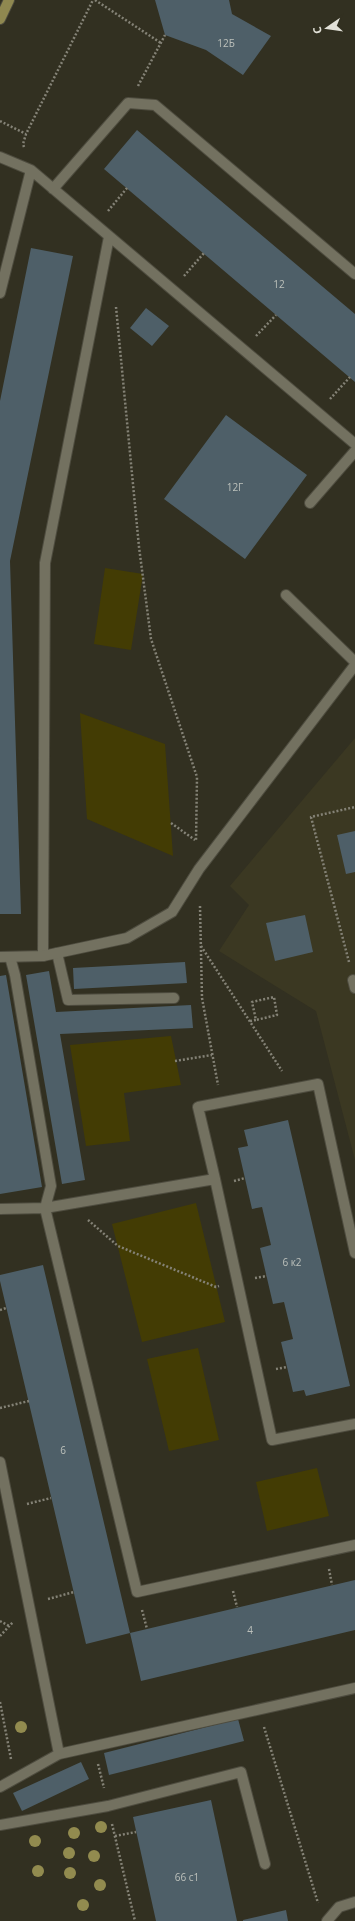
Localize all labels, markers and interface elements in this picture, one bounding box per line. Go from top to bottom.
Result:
north arrow [307,8,347,48]
text: С [309,25,325,35]
house number: 12Б [217,36,235,50]
house number: 12 [273,277,285,291]
house number: 12Г [227,480,243,494]
house number: 6 к2 [282,1255,302,1269]
house number: 6 [60,1443,66,1457]
house number: 4 [247,1623,253,1637]
house number: 66 с1 [175,1870,199,1884]

